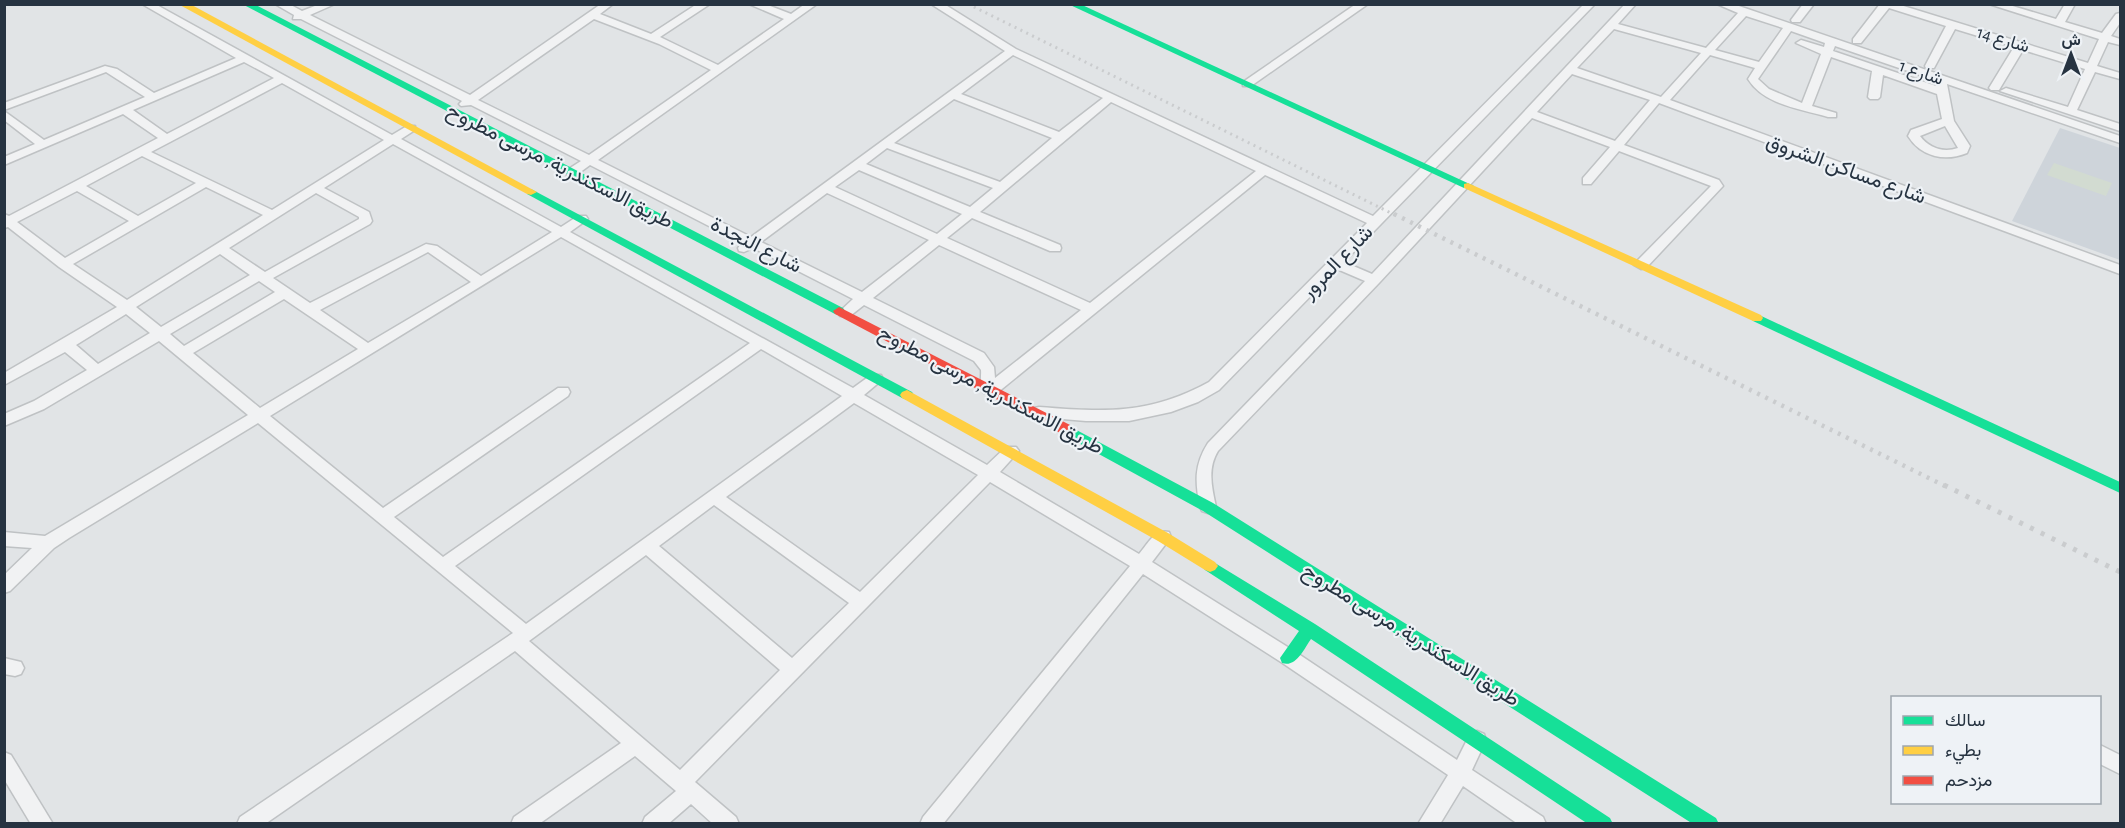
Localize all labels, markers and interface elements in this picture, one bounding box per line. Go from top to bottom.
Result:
street label: شارع 14 [1974,23,2031,58]
north arrow [2041,24,2101,84]
text: ش [2061,32,2081,49]
street label: شارع 1 [1896,57,1945,91]
street label: طريق الاسكندرية, مرسى مطروح [442,100,677,235]
street label: شارع مساكن الشروق [1762,130,1929,210]
street label: شارع النجدة [706,213,805,279]
street label: شارع المرور [1296,221,1379,306]
street label: طريق الاسكندرية, مرسى مطروح [874,322,1107,461]
street label: طريق الاسكندرية, مرسى مطروح [1297,560,1523,713]
legend [1891,696,2101,804]
text: سالك [1945,712,1985,730]
text: بطيء [1945,742,1981,765]
text: مزدحم [1945,772,1992,792]

